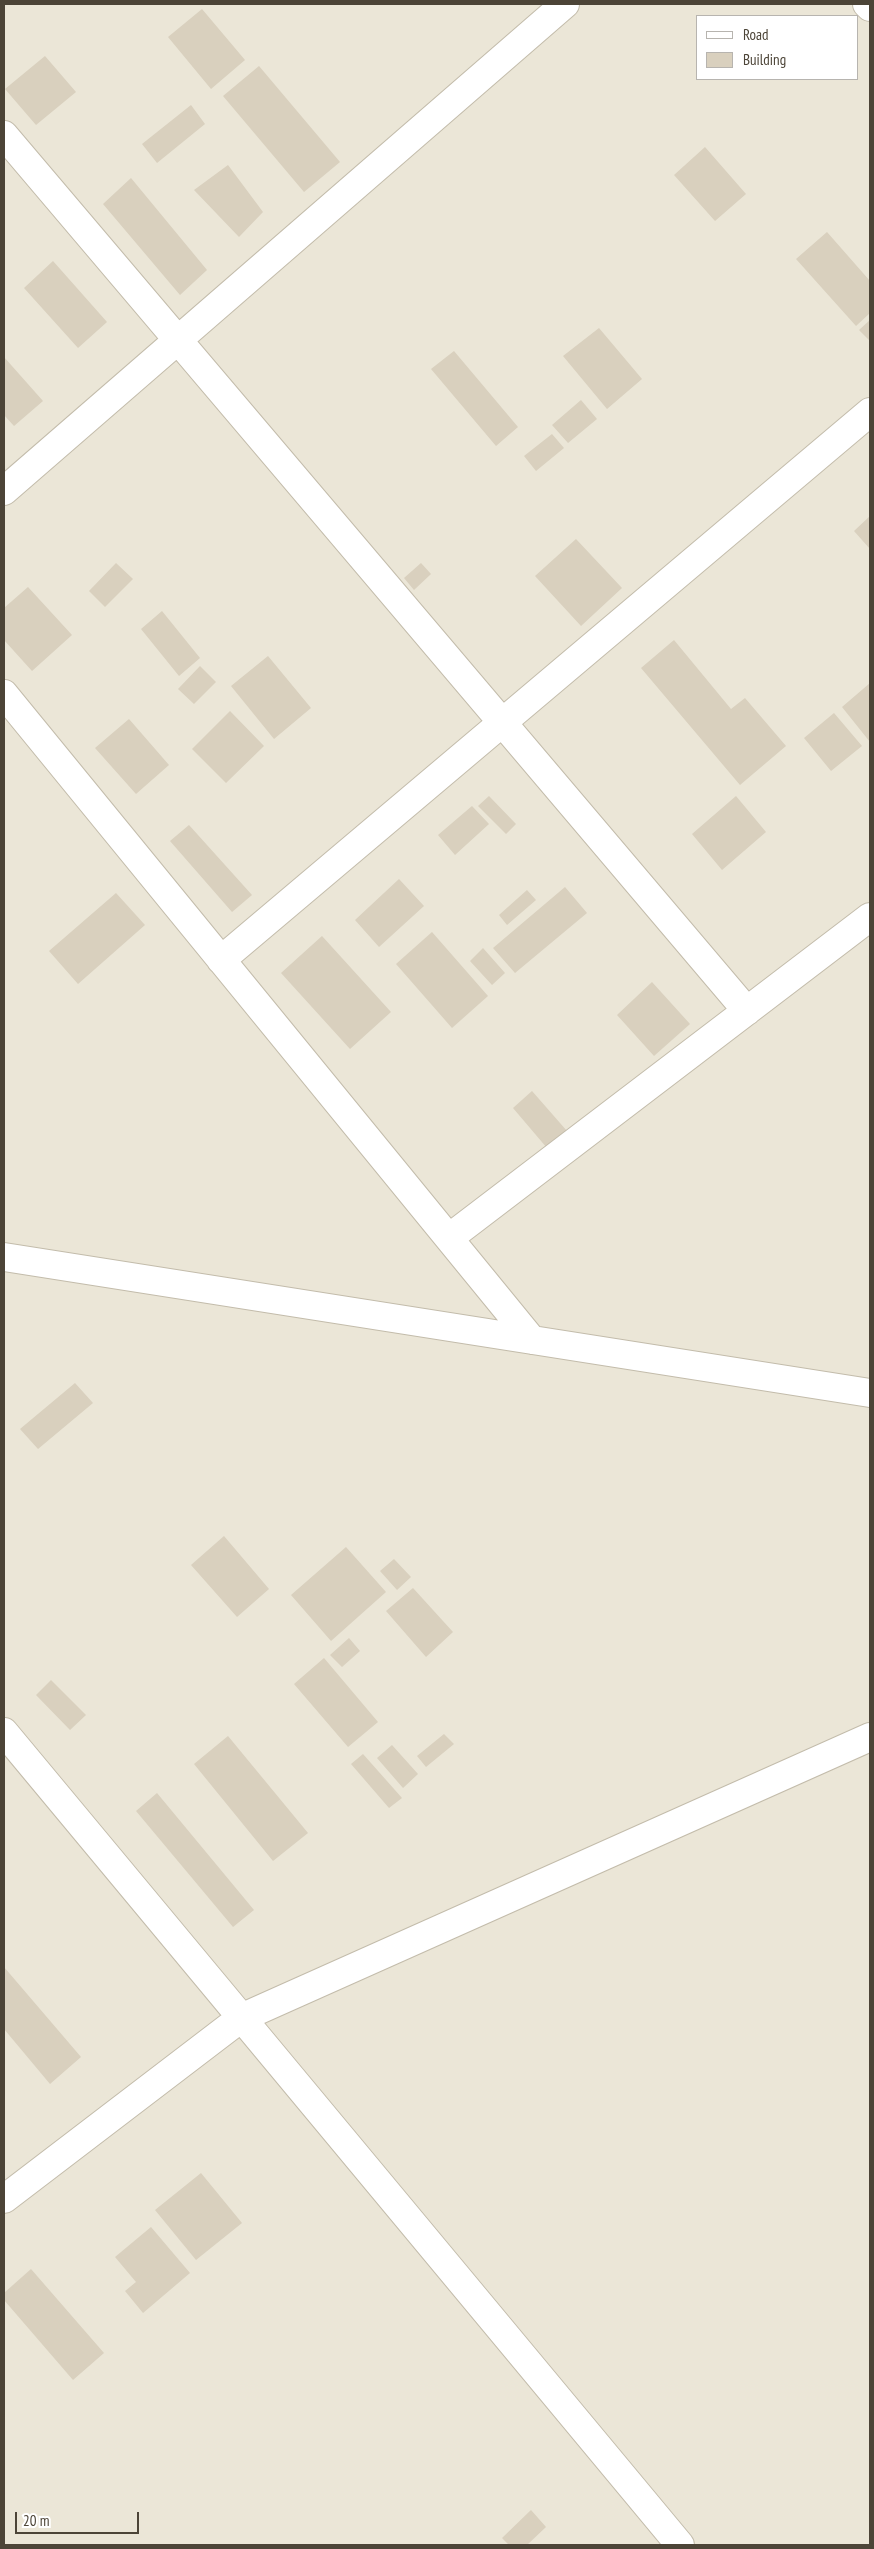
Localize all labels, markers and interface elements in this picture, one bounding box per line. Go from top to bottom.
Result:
legend [696,15,859,80]
text: Road [743,25,769,44]
text: Building [743,50,786,69]
scale bar [18,2502,141,2534]
text: 20 m [23,2511,49,2530]

